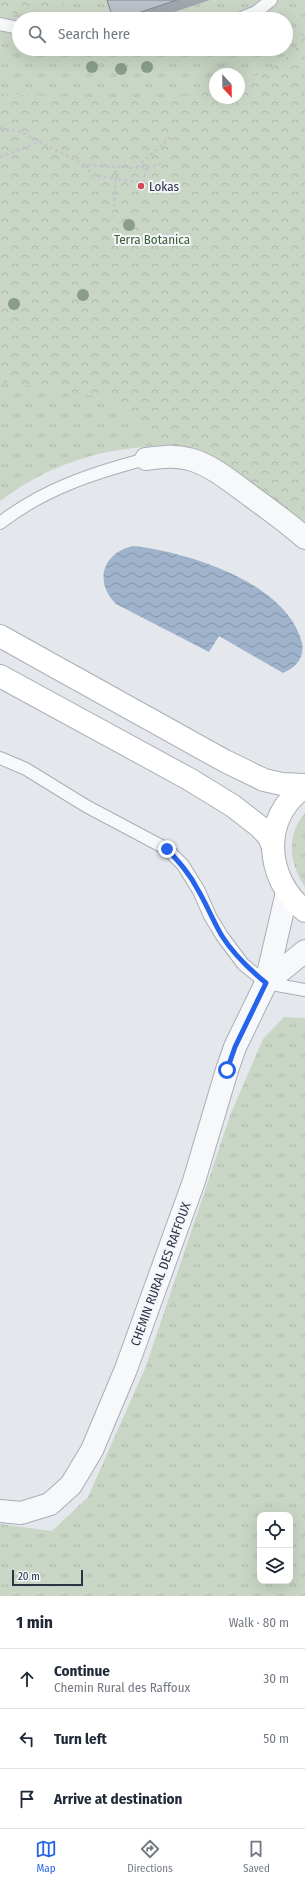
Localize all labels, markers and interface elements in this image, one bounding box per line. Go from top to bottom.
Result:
search box [12,12,293,56]
icon: search [26,23,48,45]
text: Search here [58,25,130,43]
north arrow [209,68,245,104]
place label: Lokas [149,179,179,194]
marker: Lokas [136,181,146,191]
park label: Terra Botanica [114,232,190,247]
route end [158,840,176,858]
route start [218,1061,236,1079]
street label: CHEMIN RURAL DES RAFFOUX [127,1200,194,1348]
map controls [257,1512,293,1584]
button: locate [257,1512,293,1548]
button: layers [257,1548,293,1584]
scale bar [12,1568,83,1587]
text: 20 m [18,1570,40,1583]
text: 1 min [16,1612,53,1633]
text: Walk · 80 m [229,1615,289,1630]
text: Continue [54,1662,110,1680]
icon: ahead [16,1668,38,1690]
text: 30 m [263,1671,289,1686]
text: Chemin Rural des Raffoux [54,1680,190,1695]
icon: left [16,1728,38,1750]
text: Turn left [54,1730,107,1748]
text: 50 m [263,1731,289,1746]
icon: arrive [16,1788,38,1810]
text: Arrive at destination [54,1790,182,1808]
tab: Map [35,1838,57,1875]
tab: Directions [127,1838,173,1875]
tab: Saved [243,1838,270,1875]

